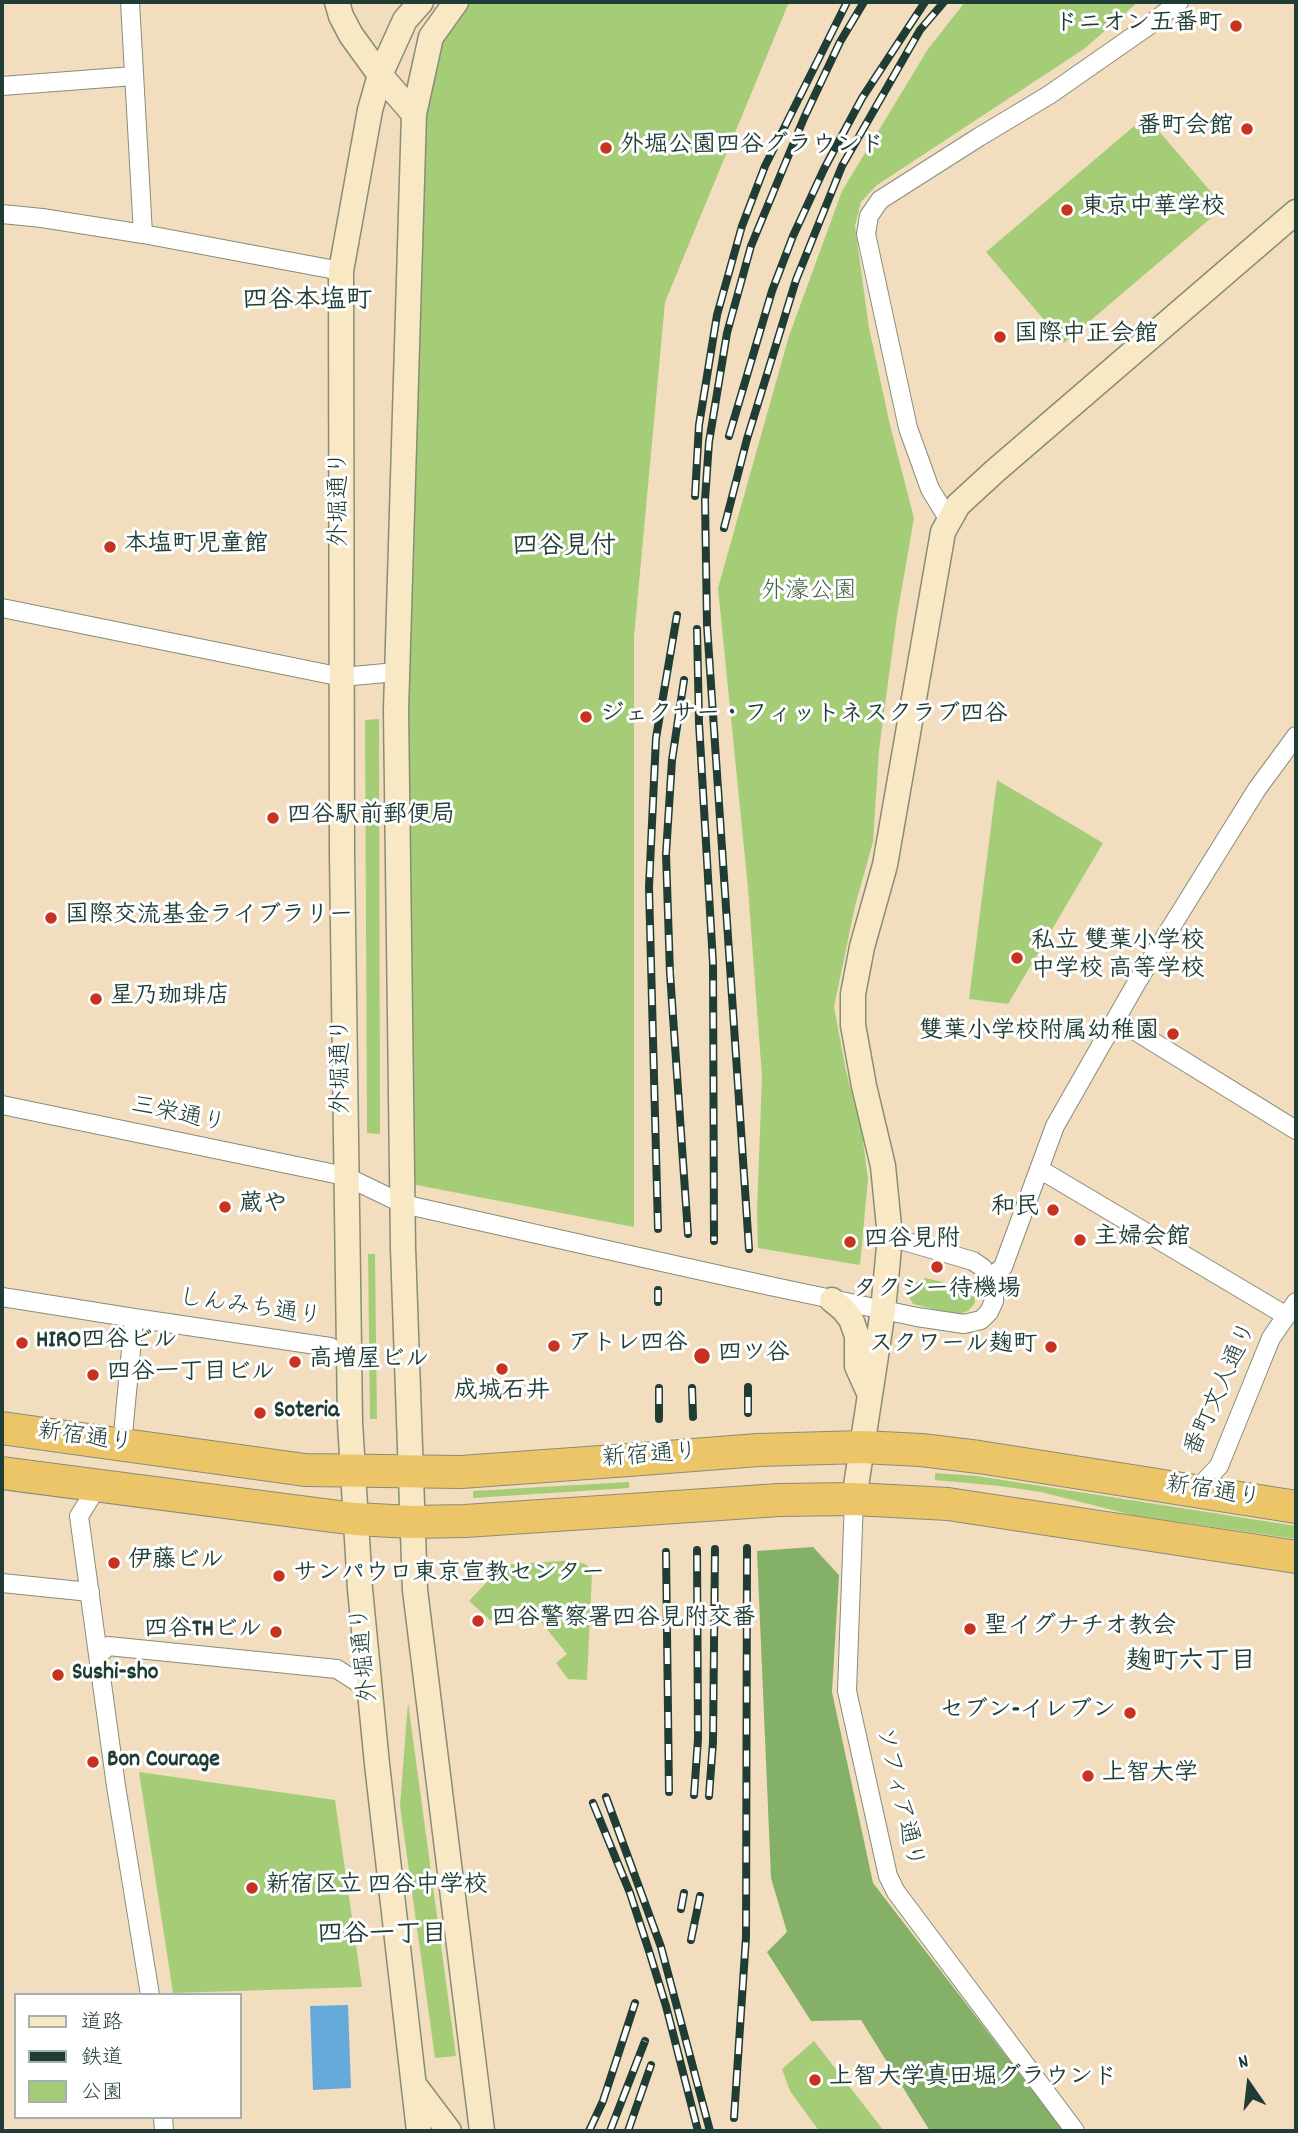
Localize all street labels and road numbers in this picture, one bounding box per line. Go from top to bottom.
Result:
street label: 外堀通り [328,451,356,547]
street label: 外堀通り [330,1018,358,1114]
street label: 三栄通り [128,1093,228,1141]
street label: しんみち通り [177,1286,323,1334]
street label: 番町文人通り [1181,1318,1265,1462]
street label: 新宿通り [35,1419,135,1461]
street label: 新宿通り [601,1440,699,1476]
street label: 新宿通り [1163,1472,1263,1516]
street label: 外堀通り [348,1605,386,1703]
street label: ソフィア通り [867,1725,927,1871]

